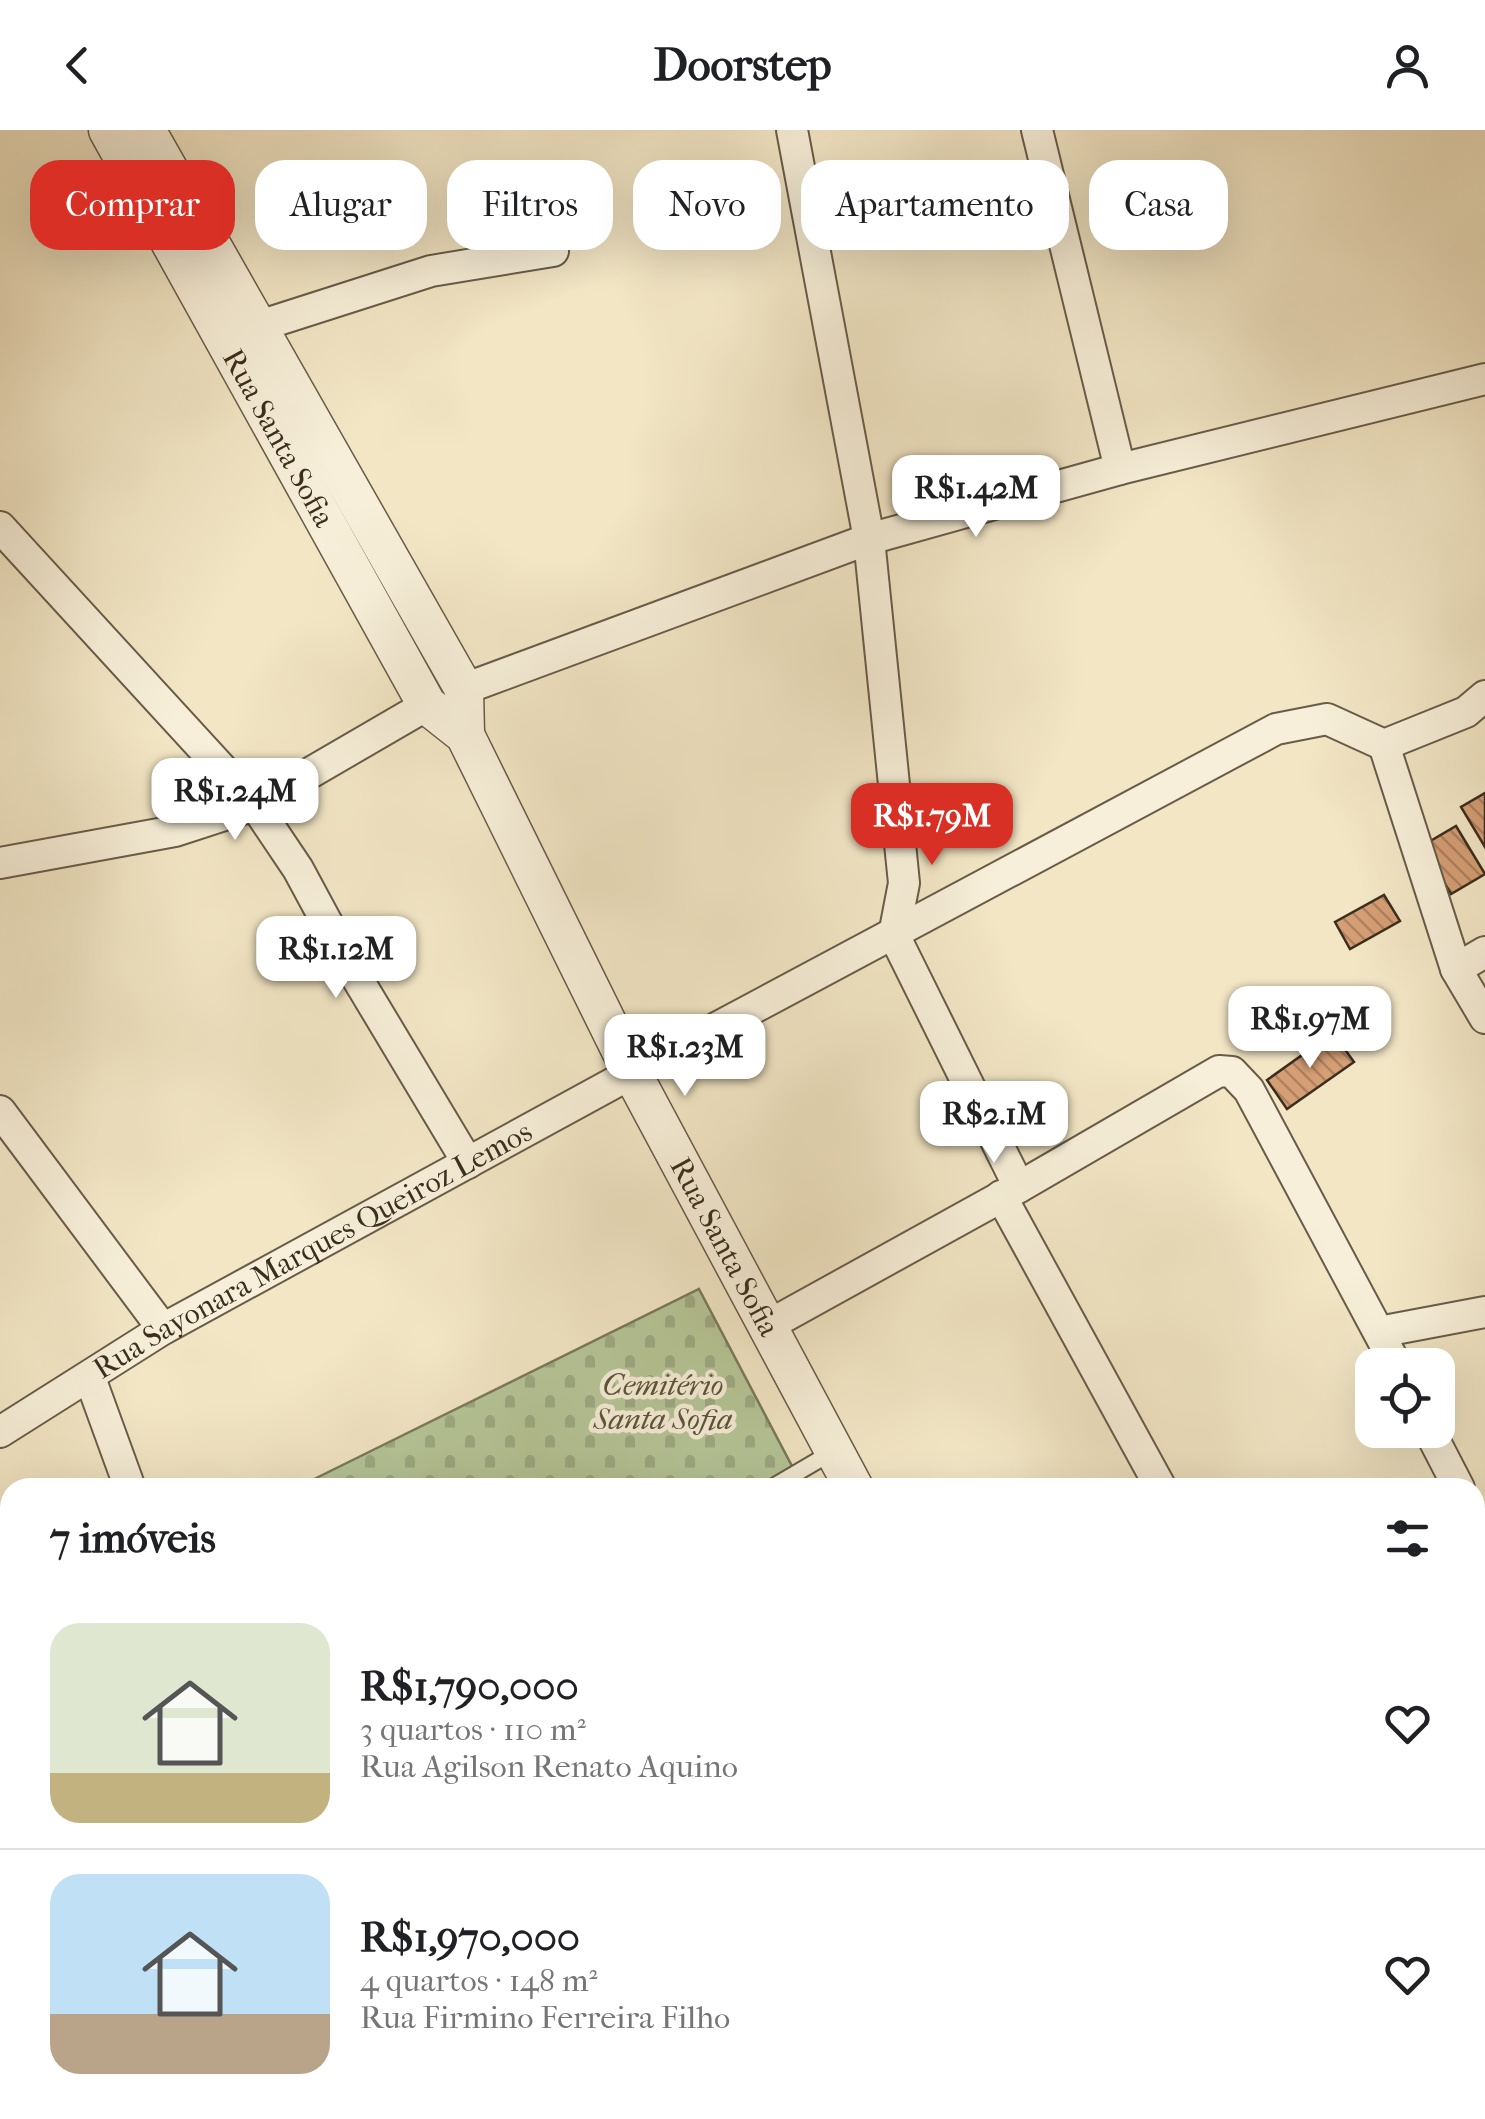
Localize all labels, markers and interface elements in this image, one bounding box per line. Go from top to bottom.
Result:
icon: back [50,38,105,93]
icon: person [1380,38,1435,93]
text: Doorstep [653,39,832,92]
chip: Comprar [30,160,235,250]
chip: Alugar [255,160,427,250]
chip: Filtros [447,160,613,250]
chip: Novo [633,160,781,250]
chip: Apartamento [801,160,1069,250]
chip: Casa [1089,160,1228,250]
street label: Rua Santa Sofia [215,343,342,534]
pin: R$1.42M [884,455,1068,540]
text: R$1.42M [914,469,1038,506]
pin: R$1.24M [143,758,327,843]
text: R$1.24M [174,772,297,809]
pin: R$1.79M [840,783,1024,868]
text: R$1.79M [873,797,991,834]
pin: R$1.12M [244,916,428,1001]
text: R$1.12M [278,930,394,967]
pin: R$1.97M [1218,986,1402,1071]
text: R$1.97M [1250,1000,1370,1037]
pin: R$1.23M [593,1014,777,1099]
text: R$1.23M [626,1028,744,1065]
pin: R$2.1M [913,1081,1075,1166]
text: R$2.1M [942,1095,1046,1132]
street label: Rua Sayonara Marques Queiroz Lemos [87,1114,538,1386]
street label: Rua Santa Sofia [662,1152,787,1343]
map controls [1355,1348,1455,1448]
button: locate [1355,1348,1455,1448]
park label: Cemitério Santa Sofia [592,1368,733,1437]
icon: filters [1380,1511,1435,1566]
text: 7 imóveis [50,1514,216,1563]
text: R$1,790,000 [360,1662,579,1711]
icon: home [130,1663,250,1783]
icon: heart [1380,1696,1435,1751]
text: 3 quartos · 110 m² [360,1711,586,1748]
text: Rua Agilson Renato Aquino [360,1748,738,1785]
text: R$1,970,000 [360,1913,580,1962]
icon: home [130,1914,250,2034]
icon: heart [1380,1947,1435,2002]
text: 4 quartos · 148 m² [360,1962,598,1999]
text: Rua Firmino Ferreira Filho [360,1999,730,2036]

